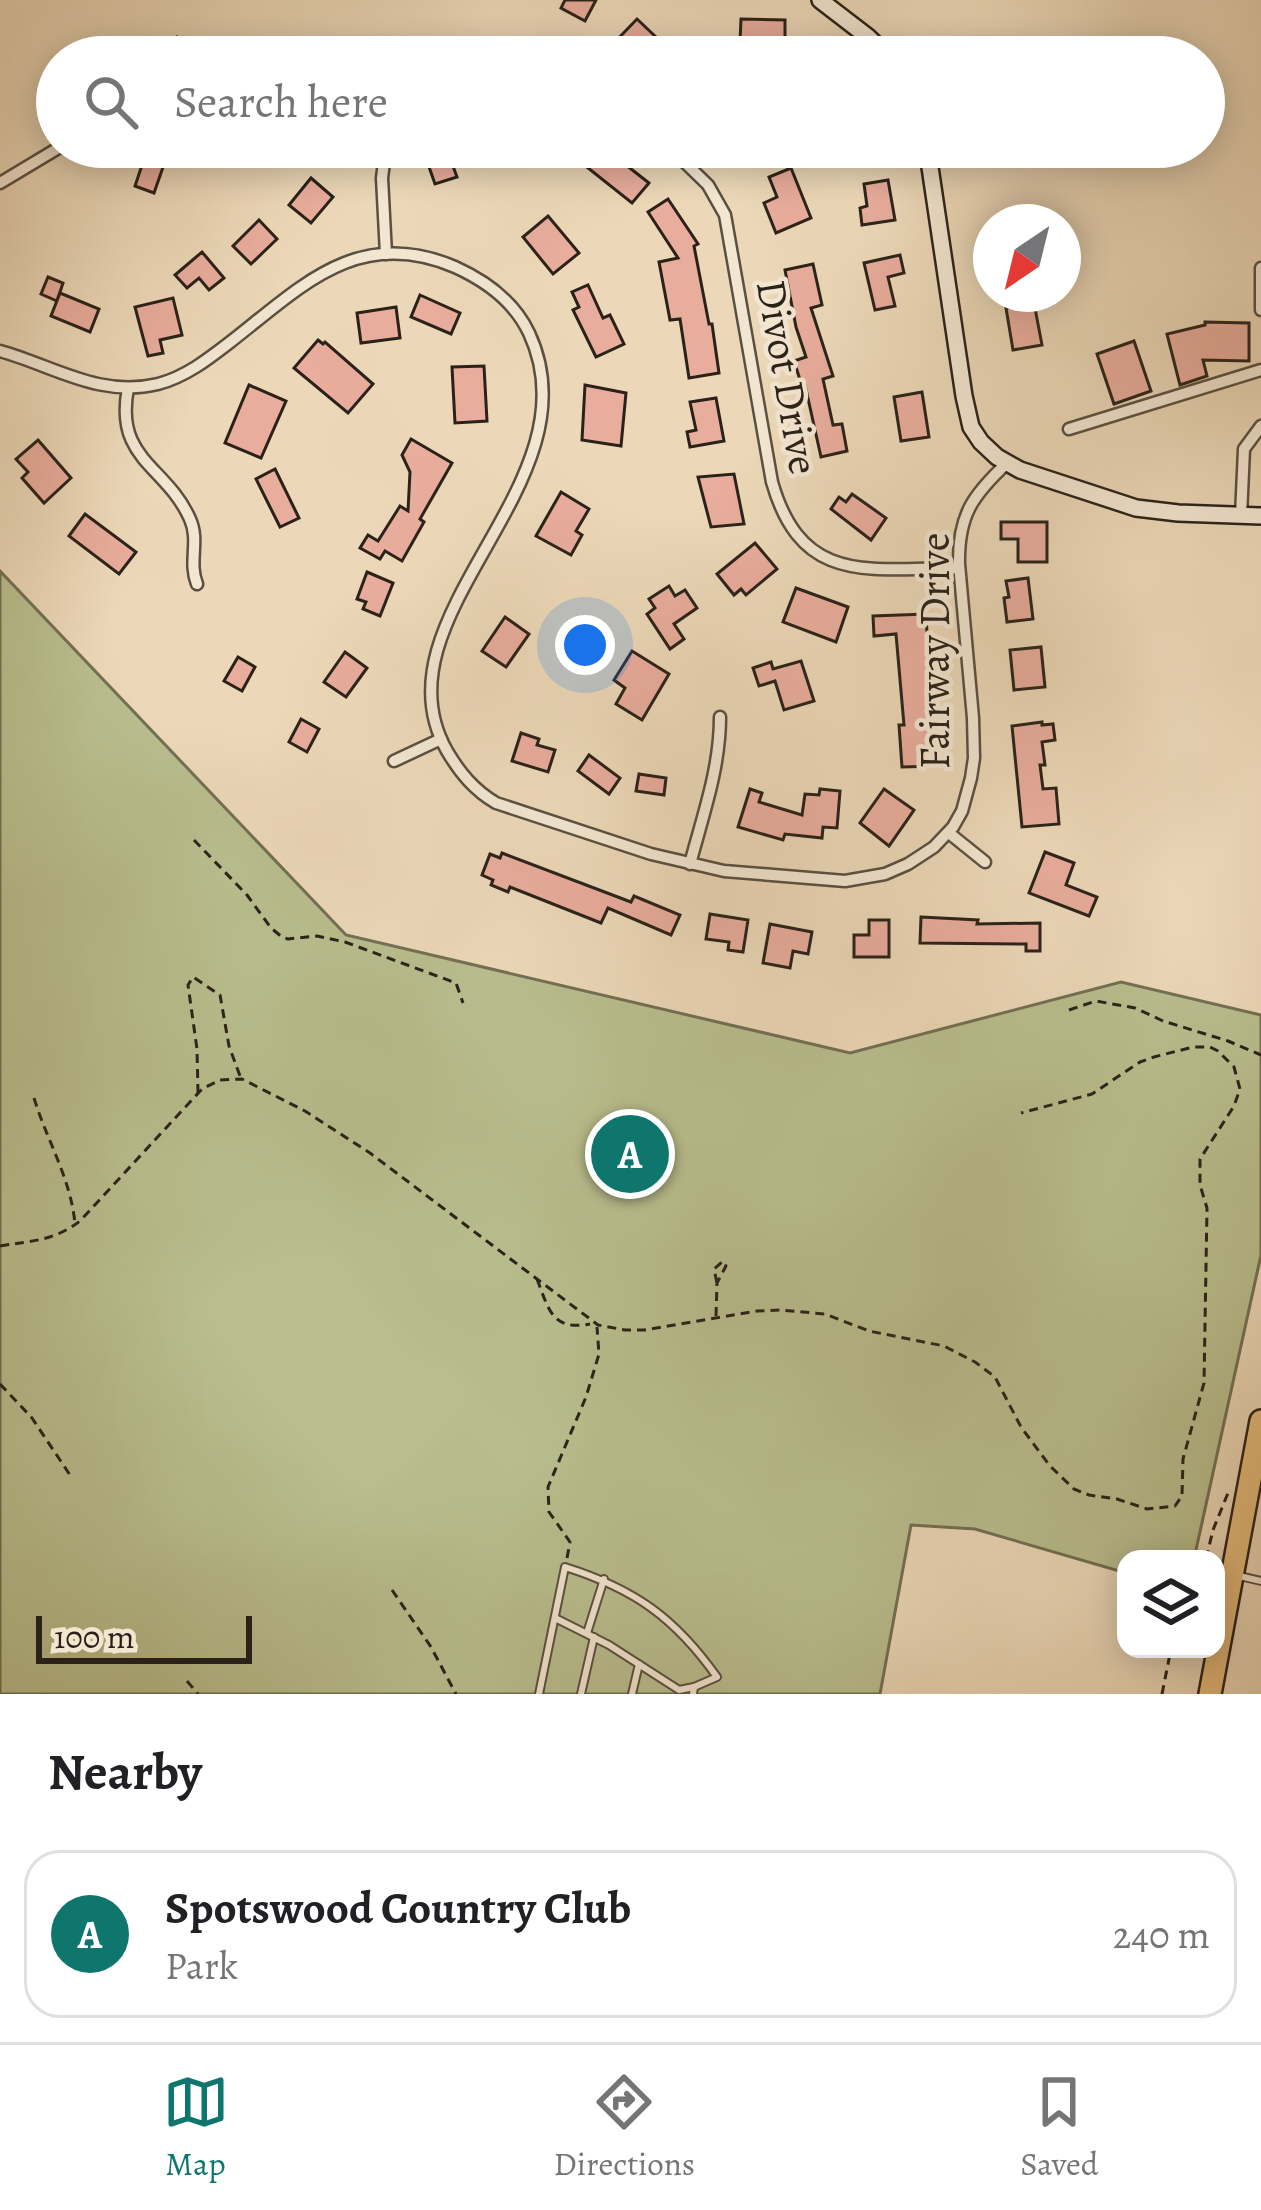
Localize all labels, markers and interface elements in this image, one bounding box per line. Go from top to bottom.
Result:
search box [36,36,1225,168]
icon: search [78,69,144,135]
text: Search here [174,71,388,133]
north arrow [973,204,1081,312]
street label: Divot Drive [743,275,833,479]
street label: Fairway Drive [906,533,963,769]
your location [555,615,615,675]
pin: A [591,1109,669,1199]
map controls [1117,1550,1225,1658]
button: layers [1117,1550,1225,1658]
scale bar [36,1610,252,1663]
text: 100 m [54,1614,134,1659]
text: Nearby [48,1737,202,1807]
text: Spotswood Country Club [165,1877,631,1939]
text: A [78,1908,102,1961]
text: 240 m [1113,1908,1210,1961]
text: Park [165,1939,238,1992]
tab: Map [163,2069,229,2186]
tab: Directions [554,2069,695,2186]
tab: Saved [1020,2069,1098,2186]

